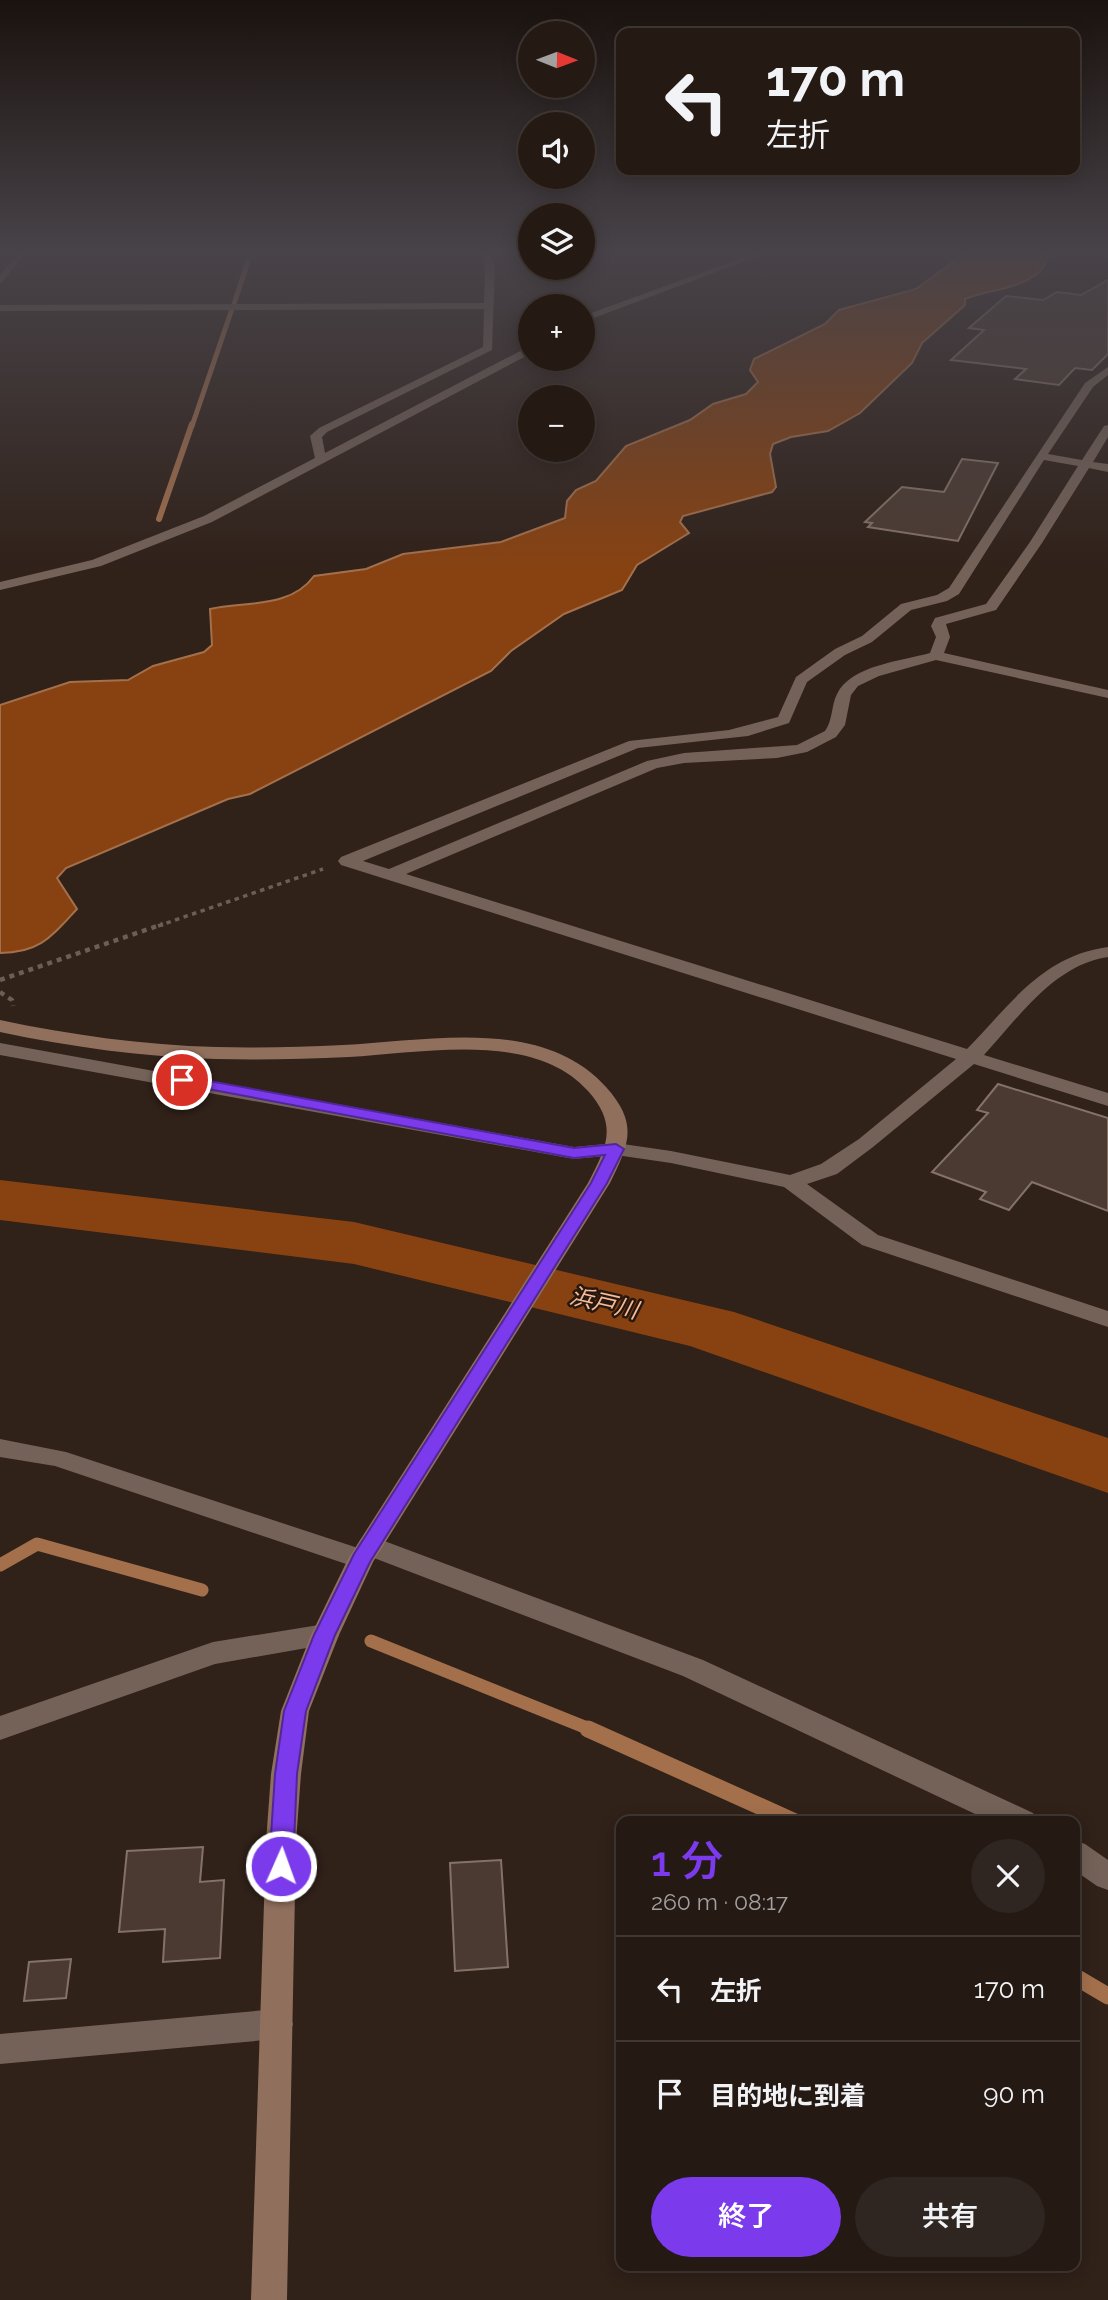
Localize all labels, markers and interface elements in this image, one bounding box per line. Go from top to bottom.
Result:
north arrow [518,21,595,98]
map controls [518,21,595,462]
text: 170 m [766,50,905,107]
icon: left [651,56,742,147]
button: sound [518,112,595,189]
text: 左折 [766,116,830,153]
button: layers [518,203,595,280]
button: + [518,294,595,371]
button: − [518,385,595,462]
pin [152,1050,212,1110]
icon: arrive [163,1061,201,1099]
water label: 浜戸川 [567,1282,644,1324]
position arrow [244,1829,318,1903]
text: 1 分 [651,1837,723,1886]
button: close [971,1839,1045,1913]
text: 260 m · 08:17 [651,1888,788,1915]
icon: left [651,1970,689,2008]
text: 170 m [974,1974,1045,2004]
text: 左折 [710,1976,762,2006]
icon: arrive [651,2075,689,2113]
text: 90 m [983,2079,1045,2109]
text: 目的地に到着 [710,2081,866,2111]
button: 終了 [651,2177,841,2257]
button: 共有 [855,2177,1045,2257]

